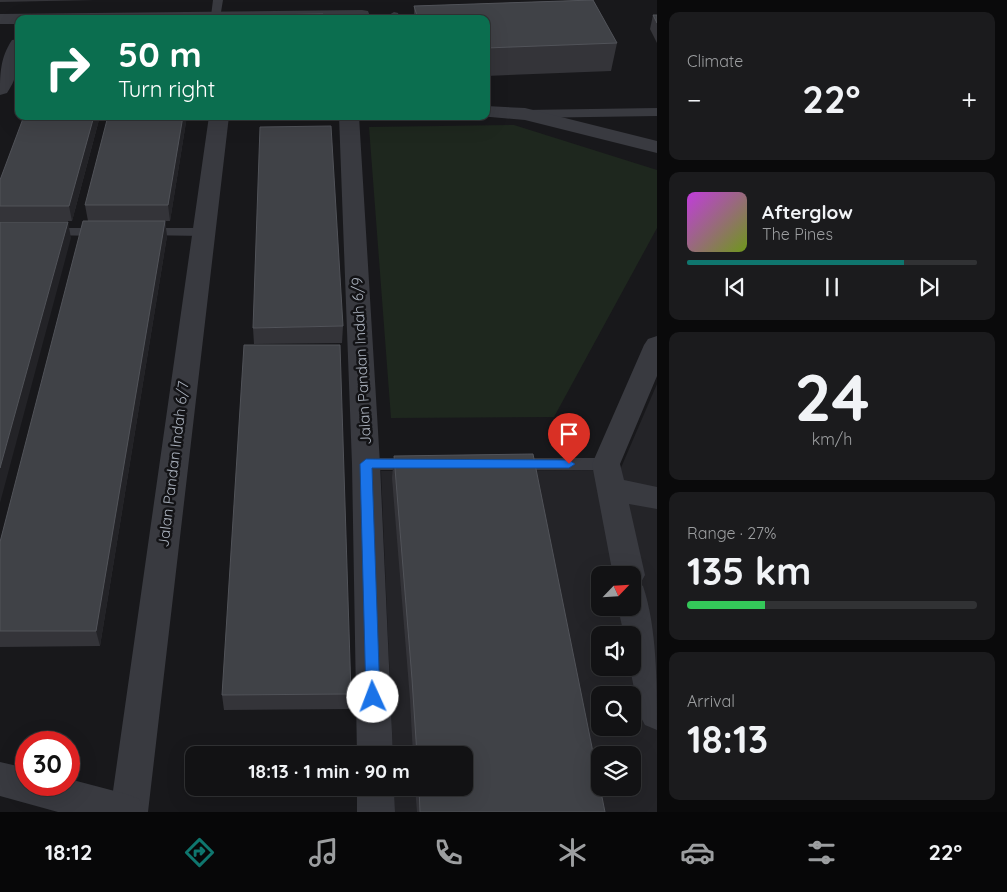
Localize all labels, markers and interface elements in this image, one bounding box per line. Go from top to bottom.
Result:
text: 50 m [118,32,202,76]
icon: right [35,35,100,100]
text: Climate [687,51,743,71]
text: Turn right [118,75,215,103]
text: 22° [802,75,860,123]
text: − [687,82,702,117]
text: + [961,82,977,117]
text: Afterglow [762,200,853,224]
text: The Pines [762,224,833,244]
icon: previous [721,273,749,301]
icon: pause [818,273,846,301]
icon: next [915,273,943,301]
street label: Jalan Pandan Indah 6/9 [347,277,375,445]
text: 24 [794,356,870,437]
street label: Jalan Pandan Indah 6/7 [153,379,193,548]
pin [548,413,590,464]
icon: arrive [555,420,583,448]
text: km/h [812,429,852,449]
text: Range · 27% [687,523,776,543]
text: 135 km [687,547,811,595]
north arrow [591,566,641,616]
map controls [591,566,641,796]
button: sound [591,626,641,676]
position arrow [346,670,398,722]
button: search [591,686,641,736]
text: Arrival [687,691,735,711]
text: 18:13 [687,715,768,763]
speed limit sign: 30 [15,731,80,796]
button: layers [591,746,641,796]
text: 18:13 · 1 min · 90 m [248,759,410,783]
icon: directions [182,835,217,870]
icon: music [306,835,341,870]
icon: phone [431,835,466,870]
icon: climate [555,835,590,870]
icon: car [680,835,715,870]
icon: filters [804,835,839,870]
text: 18:12 [45,838,92,866]
text: 22° [928,838,962,866]

